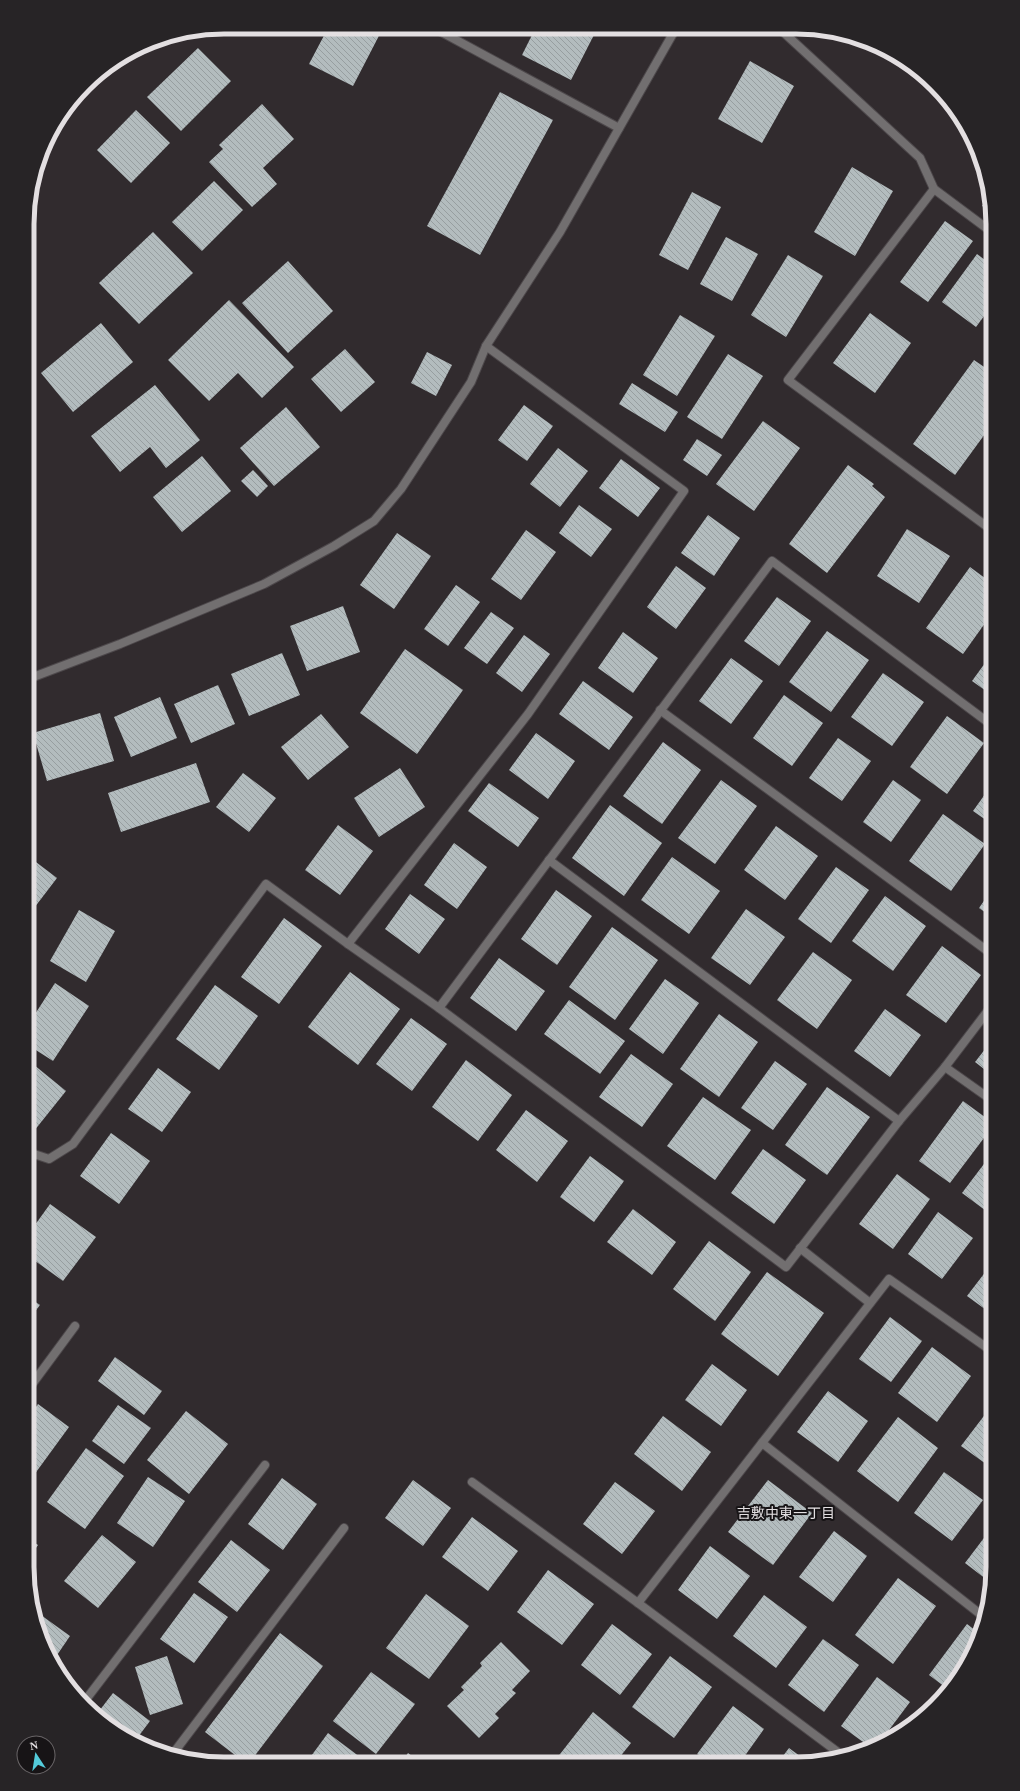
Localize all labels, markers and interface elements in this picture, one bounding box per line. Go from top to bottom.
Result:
district label: 吉敷中東一丁目 [737,1505,835,1521]
north arrow [16,1735,56,1775]
text: N [29,1739,39,1752]

